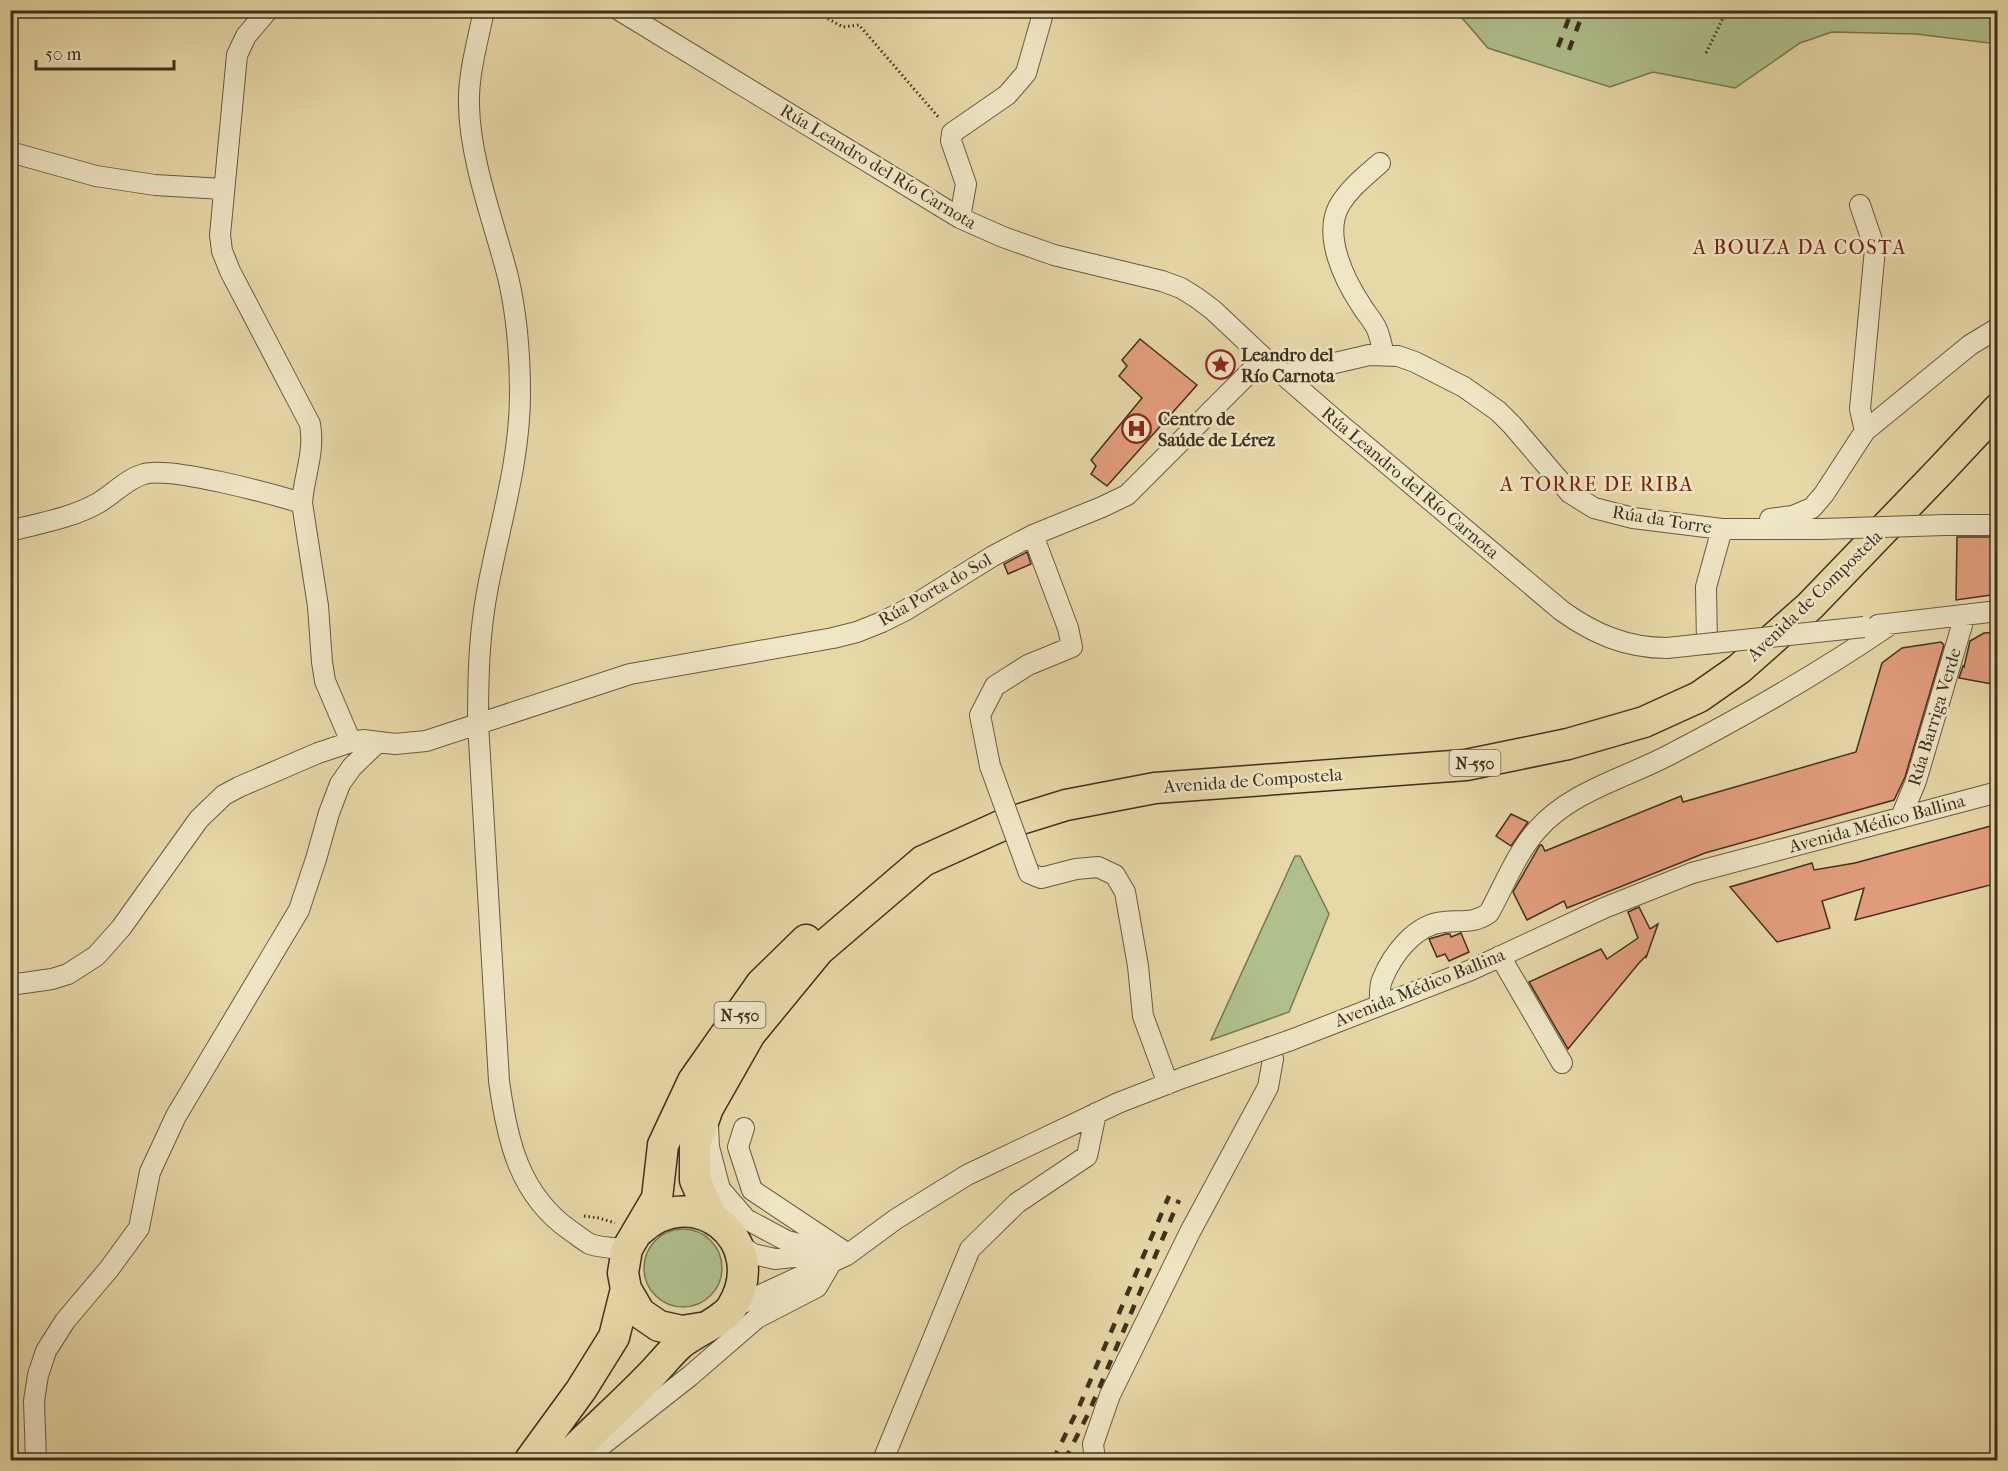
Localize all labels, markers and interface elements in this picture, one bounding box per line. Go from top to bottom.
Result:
scale bar [36,33,174,71]
text: 50 m [45,44,82,65]
street label: Rúa Leandro del Río Carnota [776,100,980,234]
district label: A BOUZA DA COSTA [1692,236,1907,259]
place label: Leandro del Río Carnota [1241,345,1335,387]
place icon: Leandro del Río Carnota [1204,349,1236,381]
street label: Rúa Leandro del Río Carnota [1317,403,1503,564]
place label: Centro de Saúde de Lérez [1158,409,1275,451]
hospital icon: Centro de Saúde de Lérez [1121,413,1153,445]
district label: A TORRE DE RIBA [1499,473,1694,496]
street label: Rúa da Torre [1611,502,1713,538]
street label: Avenida de Compostela [1743,526,1887,667]
street label: Rúa Porta do Sol [875,549,995,631]
street label: Rúa Barriga Verde [1904,645,1966,789]
road number: N-550 [1450,750,1500,776]
street label: Avenida de Compostela [1162,764,1344,798]
street label: Avenida Médico Ballina [1786,790,1968,858]
street label: Avenida Médico Ballina [1331,944,1509,1032]
road number: N-550 [714,1002,766,1028]

